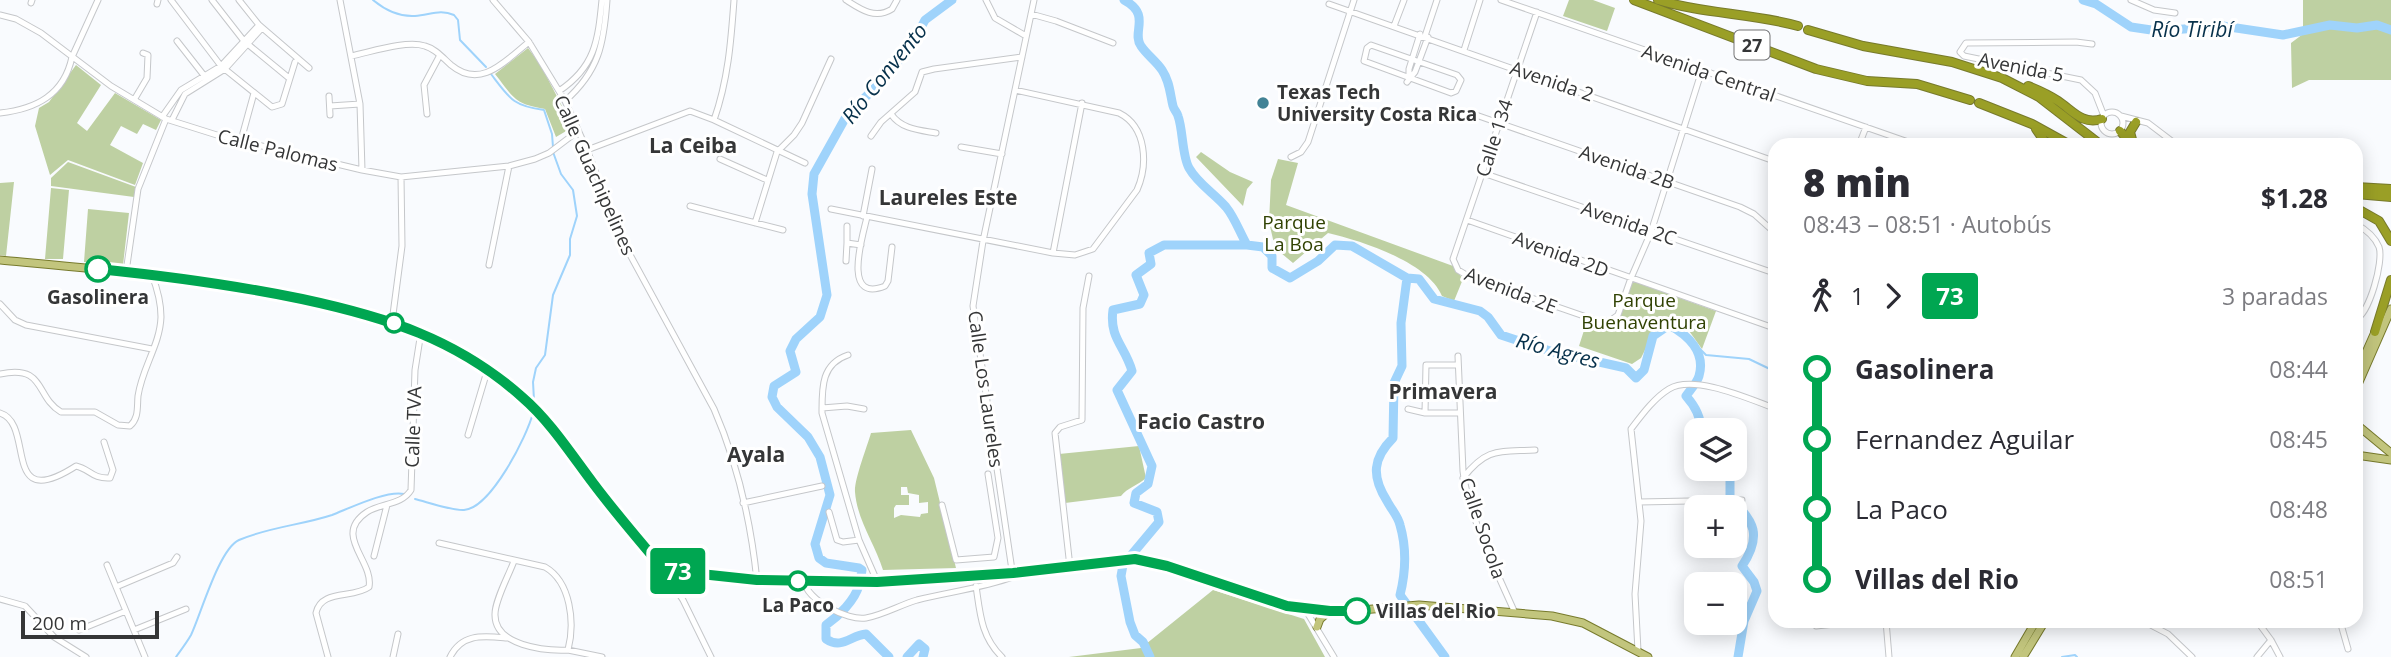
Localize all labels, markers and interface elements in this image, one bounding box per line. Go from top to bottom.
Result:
water label: Río Tiribí [2151,15,2235,43]
water label: Río Convento [835,17,933,129]
road number: 27 [1734,31,1770,60]
street label: Avenida Central [1639,38,1779,108]
street label: Avenida 5 [1976,46,2066,88]
street label: Avenida 2 [1507,55,1597,107]
place label: Texas Tech University Costa Rica [1277,79,1477,127]
street label: Calle Guachipelines [548,91,642,259]
marker: Texas Tech University Costa Rica [1255,95,1271,111]
street label: Calle 134 [1469,96,1519,180]
street label: Calle Palomas [215,122,341,178]
district label: La Ceiba [649,131,737,159]
street label: Avenida 2B [1576,139,1678,195]
text: 8 min [1803,156,1911,208]
text: $1.28 [2261,180,2328,216]
district label: Laureles Este [879,183,1017,211]
street label: Avenida 2C [1578,195,1680,251]
text: 08:43 – 08:51 · Autobús [1803,208,2052,240]
park label: Parque La Boa [1262,209,1326,257]
street label: Avenida 2D [1509,225,1613,283]
marker: Gasolinera [85,256,111,282]
street label: Avenida 2E [1461,260,1561,320]
icon: walk [1803,277,1841,315]
icon: forward [1874,277,1912,315]
text: 73 [1936,279,1964,312]
text: 1 [1851,280,1864,312]
text: 3 paradas [2222,280,2328,312]
place label: Gasolinera [47,284,149,310]
park label: Parque Buenaventura [1581,287,1707,335]
street label: Calle Los Laureles [962,309,1010,469]
unlabelled marker [384,313,404,333]
water label: Río Agres [1513,325,1603,375]
text: Gasolinera [1855,351,1994,387]
text: 08:44 [2269,353,2328,385]
district label: Primavera [1388,377,1498,405]
street label: Calle TVA [399,386,427,468]
district label: Facio Castro [1137,407,1265,435]
map controls [1684,418,1747,635]
button: layers [1684,418,1747,481]
text: Fernandez Aguilar [1855,421,2074,457]
text: 08:45 [2269,423,2328,455]
district label: Ayala [727,440,785,468]
street label: Calle Socola [1454,474,1512,582]
text: La Paco [1855,491,1948,527]
text: 08:48 [2269,493,2328,525]
button: + [1684,495,1747,558]
line badge: 73 [646,548,710,594]
text: 73 [664,554,692,587]
text: Villas del Rio [1855,561,2019,597]
text: 08:51 [2269,563,2328,595]
marker: La Paco [788,571,808,591]
button: − [1684,572,1747,635]
place label: La Paco [762,592,834,618]
marker: Villas del Rio [1344,598,1370,624]
place label: Villas del Rio [1376,598,1496,624]
scale bar [21,608,159,640]
text: 200 m [32,610,87,636]

